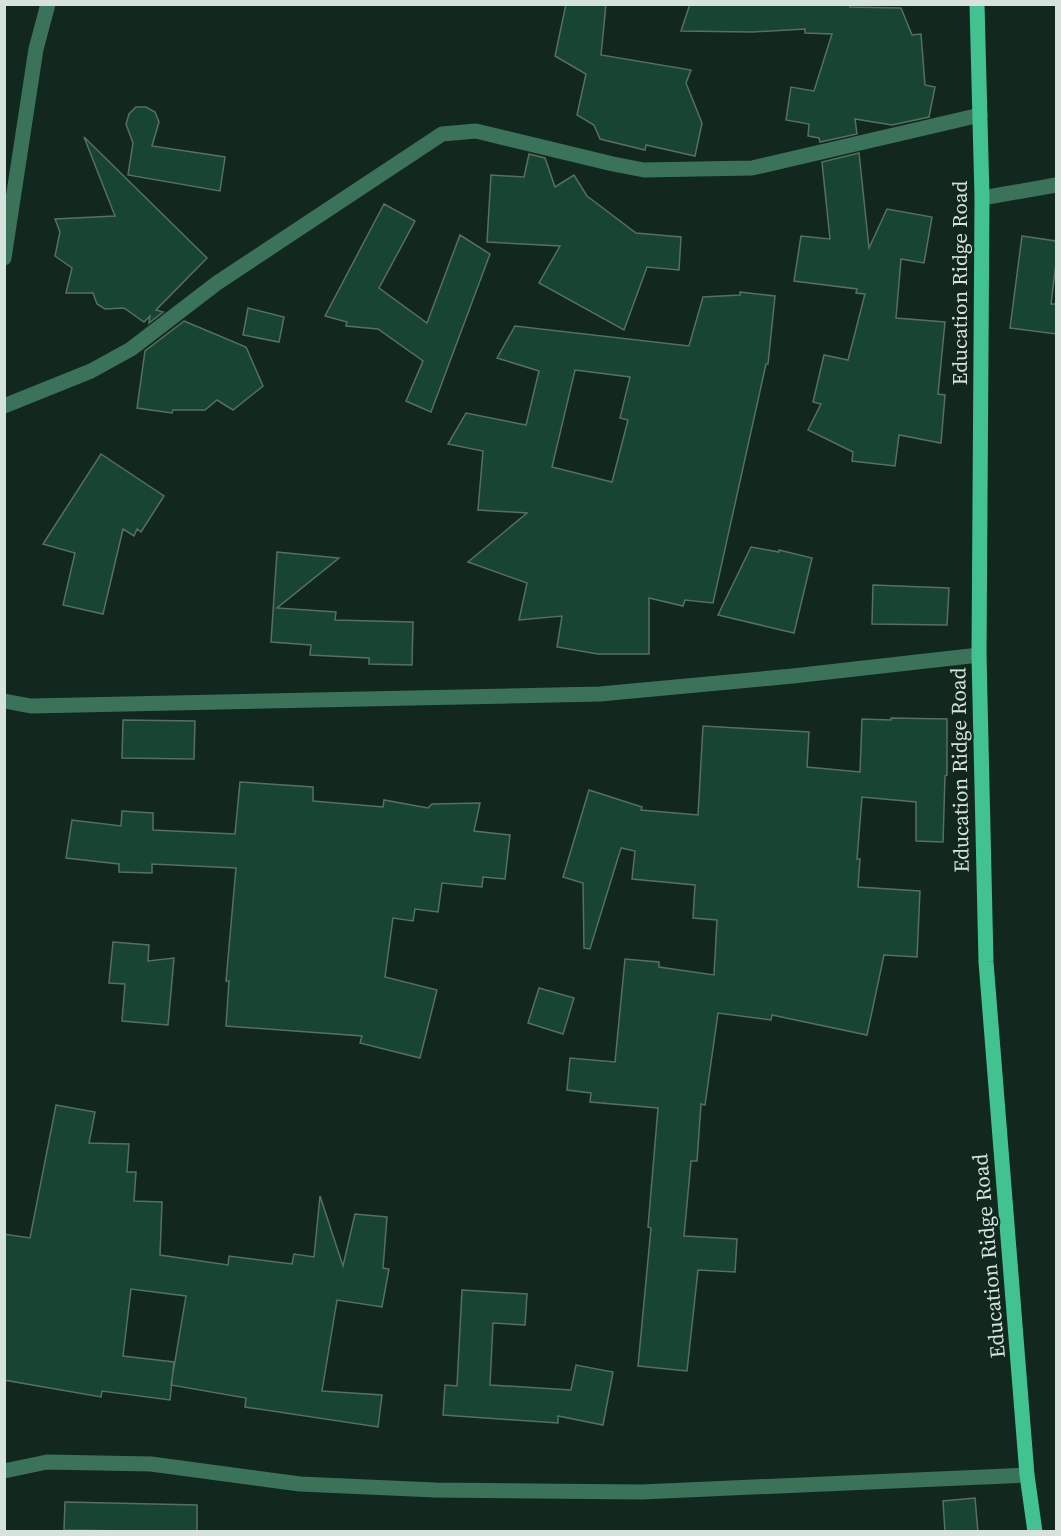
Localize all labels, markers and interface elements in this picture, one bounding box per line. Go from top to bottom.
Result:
street label: Education Ridge Road [945,180,974,386]
street label: Education Ridge Road [943,667,976,873]
street label: Education Ridge Road [965,1153,1012,1359]

